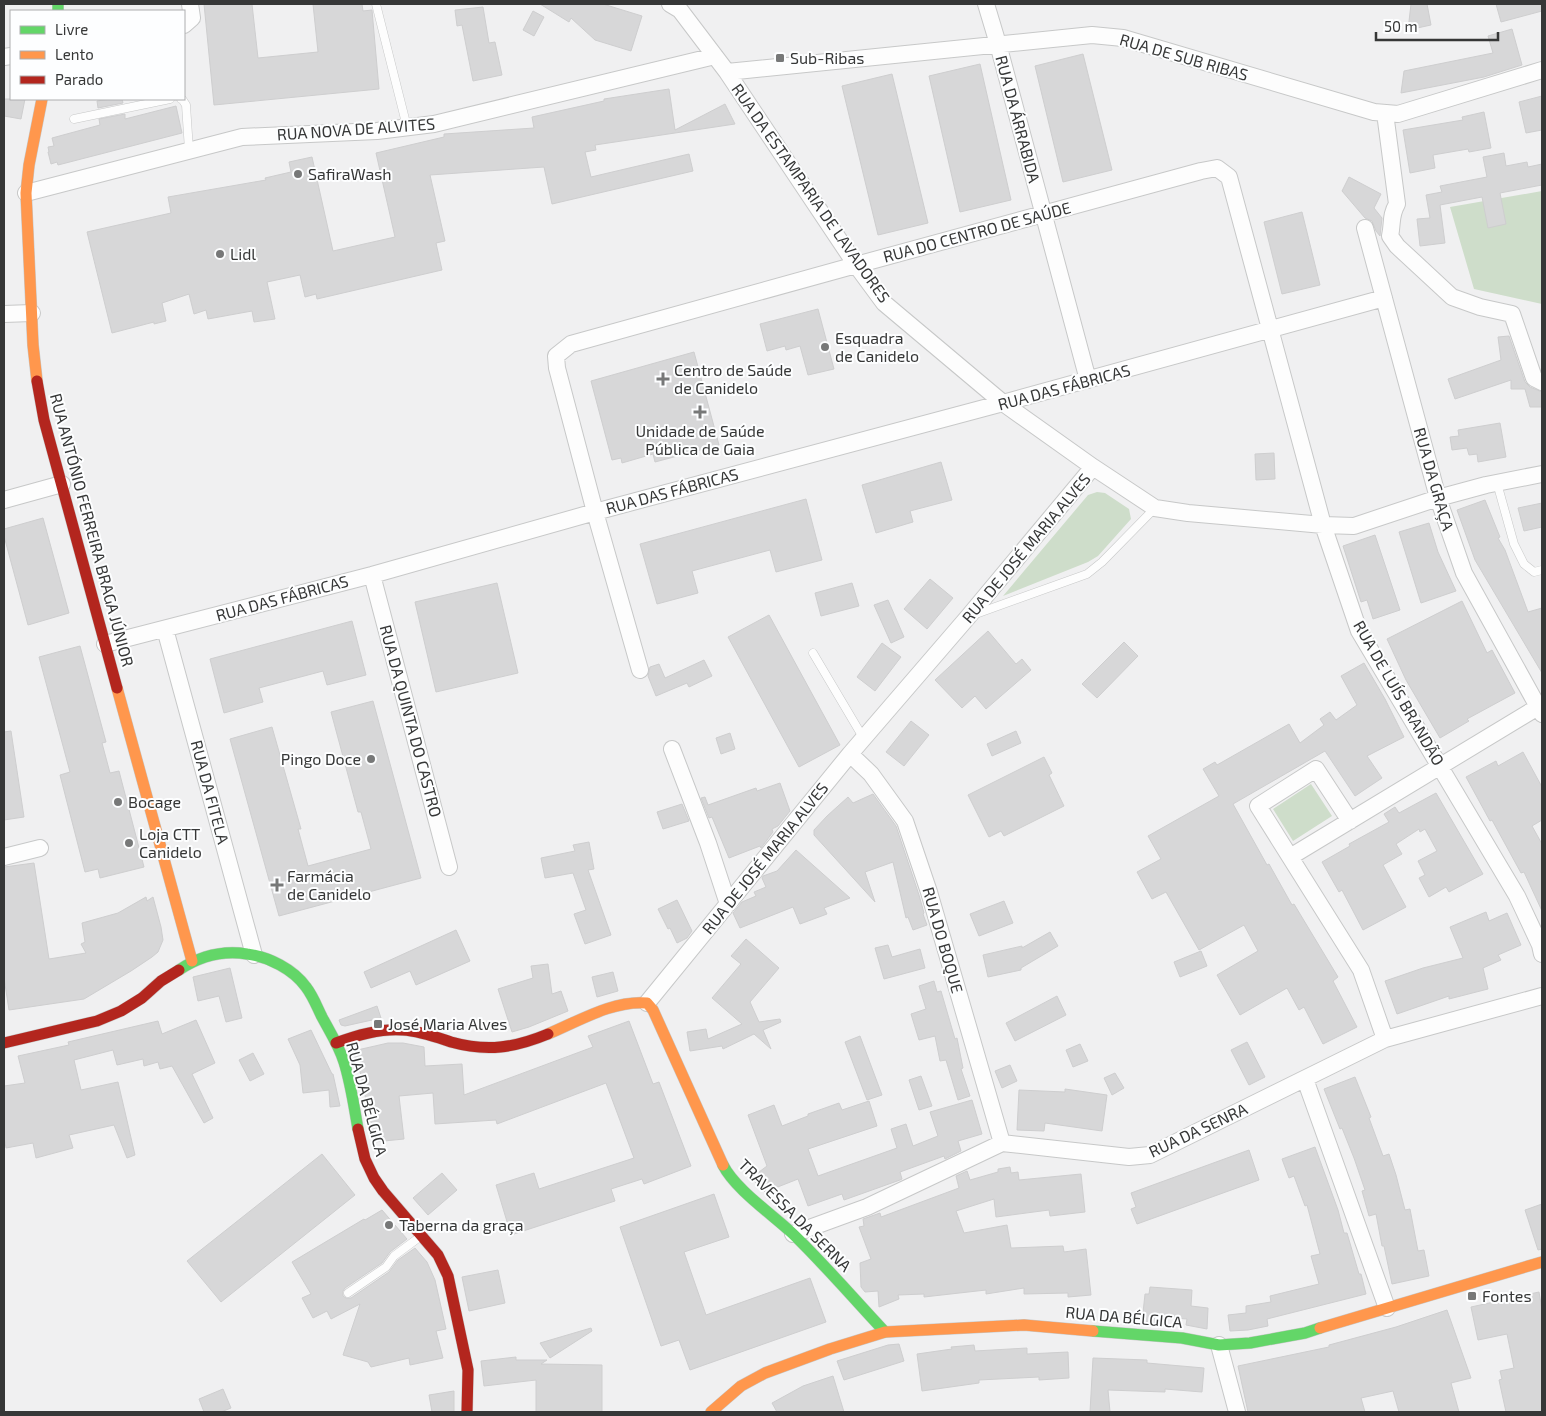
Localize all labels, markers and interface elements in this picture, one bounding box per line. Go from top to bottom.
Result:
legend [10,10,185,100]
scale bar [1376,10,1498,42]
text: 50 m [1384,17,1418,35]
text: Livre [55,20,88,38]
street label: RUA DE SUB RIBAS [1118,29,1251,84]
text: Lento [55,45,94,63]
place label: Sub-Ribas [790,48,864,67]
marker: Sub-Ribas [774,52,786,64]
street label: RUA DA ÁRRABIDA [992,53,1045,185]
text: Parado [55,70,103,88]
street label: RUA DA ESTAMPARIA DE LAVADORES [728,80,895,306]
street label: RUA NOVA DE ALVITES [276,113,436,144]
place label: SafiraWash [308,164,392,183]
marker: SafiraWash [292,168,304,180]
street label: RUA DO CENTRO DE SAÚDE [881,197,1073,266]
place label: Lidl [230,244,256,263]
marker: Lidl [214,248,226,260]
place label: Esquadra de Canidelo [835,328,919,365]
marker: Esquadra de Canidelo [819,341,831,353]
place label: Centro de Saúde de Canidelo [674,360,792,397]
street label: RUA DAS FÁBRICAS [996,360,1132,413]
marker: Centro de Saúde de Canidelo [656,372,670,386]
street label: RUA ANTÓNIO FERREIRA BRAGA JÚNIOR [47,391,138,669]
marker: Unidade de Saúde Pública de Gaia [693,405,707,419]
place label: Unidade de Saúde Pública de Gaia [635,421,765,458]
street label: RUA DA GRAÇA [1410,425,1458,533]
street label: RUA DAS FÁBRICAS [604,464,740,517]
street label: RUA DE JOSÉ MARIA ALVES [957,469,1094,626]
street label: RUA DAS FÁBRICAS [214,571,350,624]
street label: RUA DE LUÍS BRANDÃO [1350,617,1449,769]
street label: RUA DA QUINTA DO CASTRO [376,623,446,819]
street label: RUA DA FITELA [188,738,233,846]
place label: Pingo Doce [281,749,361,768]
marker: Pingo Doce [365,753,377,765]
street label: RUA DE JOSÉ MARIA ALVES [698,778,832,937]
place label: Bocage [128,792,181,811]
marker: Bocage [112,796,124,808]
place label: Loja CTT Canidelo [139,824,202,861]
marker: Loja CTT Canidelo [123,837,135,849]
place label: Farmácia de Canidelo [287,866,371,903]
marker: Farmácia de Canidelo [271,879,283,891]
street label: RUA DO BOQUE [918,885,968,995]
place label: José Maria Alves [388,1014,507,1033]
marker: José Maria Alves [372,1018,384,1030]
street label: RUA DA BÉLGICA [343,1040,392,1158]
street label: RUA DA SENRA [1146,1098,1250,1161]
street label: TRAVESSA DA SERNA [735,1154,856,1275]
place label: Taberna da graça [399,1215,524,1235]
marker: Taberna da graça [383,1219,395,1231]
place label: Fontes [1482,1286,1532,1305]
marker: Fontes [1466,1290,1478,1302]
street label: RUA DA BÉLGICA [1065,1302,1183,1331]

